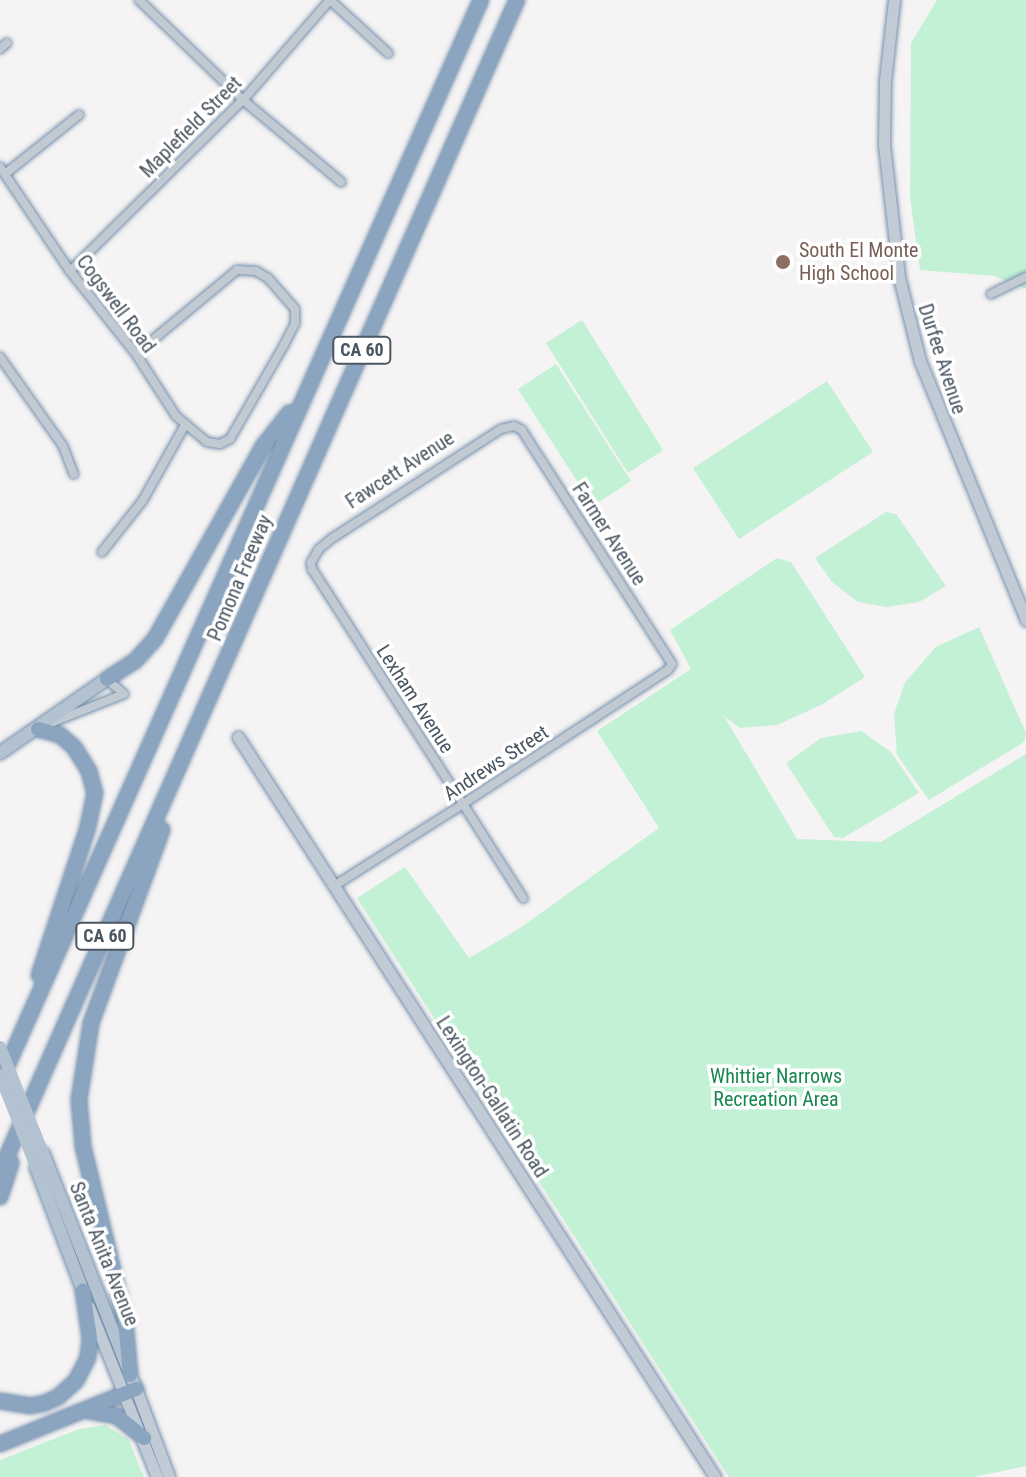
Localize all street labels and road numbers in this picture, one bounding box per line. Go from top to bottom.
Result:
street label: Maplefield Street [135,71,247,183]
street label: Cogswell Road [71,250,161,358]
street label: Durfee Avenue [913,301,971,417]
road number: CA 60 [332,336,392,364]
street label: Fawcett Avenue [341,426,459,514]
street label: Farmer Avenue [567,478,651,590]
street label: Pomona Freeway [203,511,277,645]
street label: Lexham Avenue [371,640,459,758]
street label: Andrews Street [439,720,553,806]
road number: CA 60 [75,922,135,950]
street label: Lexington-Gallatin Road [431,1012,553,1182]
street label: Santa Anita Avenue [64,1178,144,1330]

